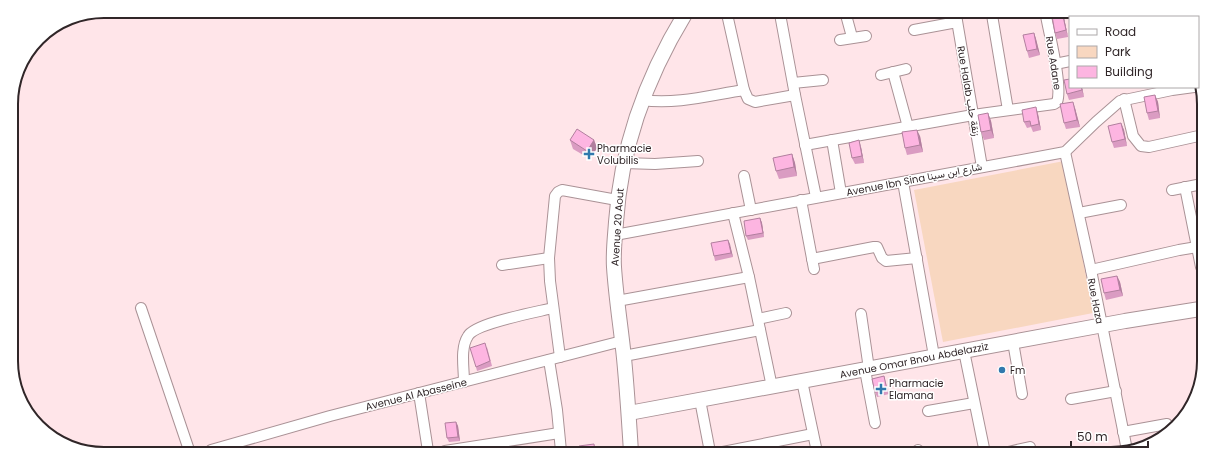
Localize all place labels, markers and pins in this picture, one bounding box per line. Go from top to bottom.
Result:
place label: Pharmacie Volubilis [597,141,651,168]
marker: Pharmacie Volubilis [584,149,594,159]
place label: Fm [1010,363,1025,378]
marker: Fm [997,365,1007,375]
place label: Pharmacie Elamana [889,376,943,403]
marker: Pharmacie Elamana [876,384,886,394]

